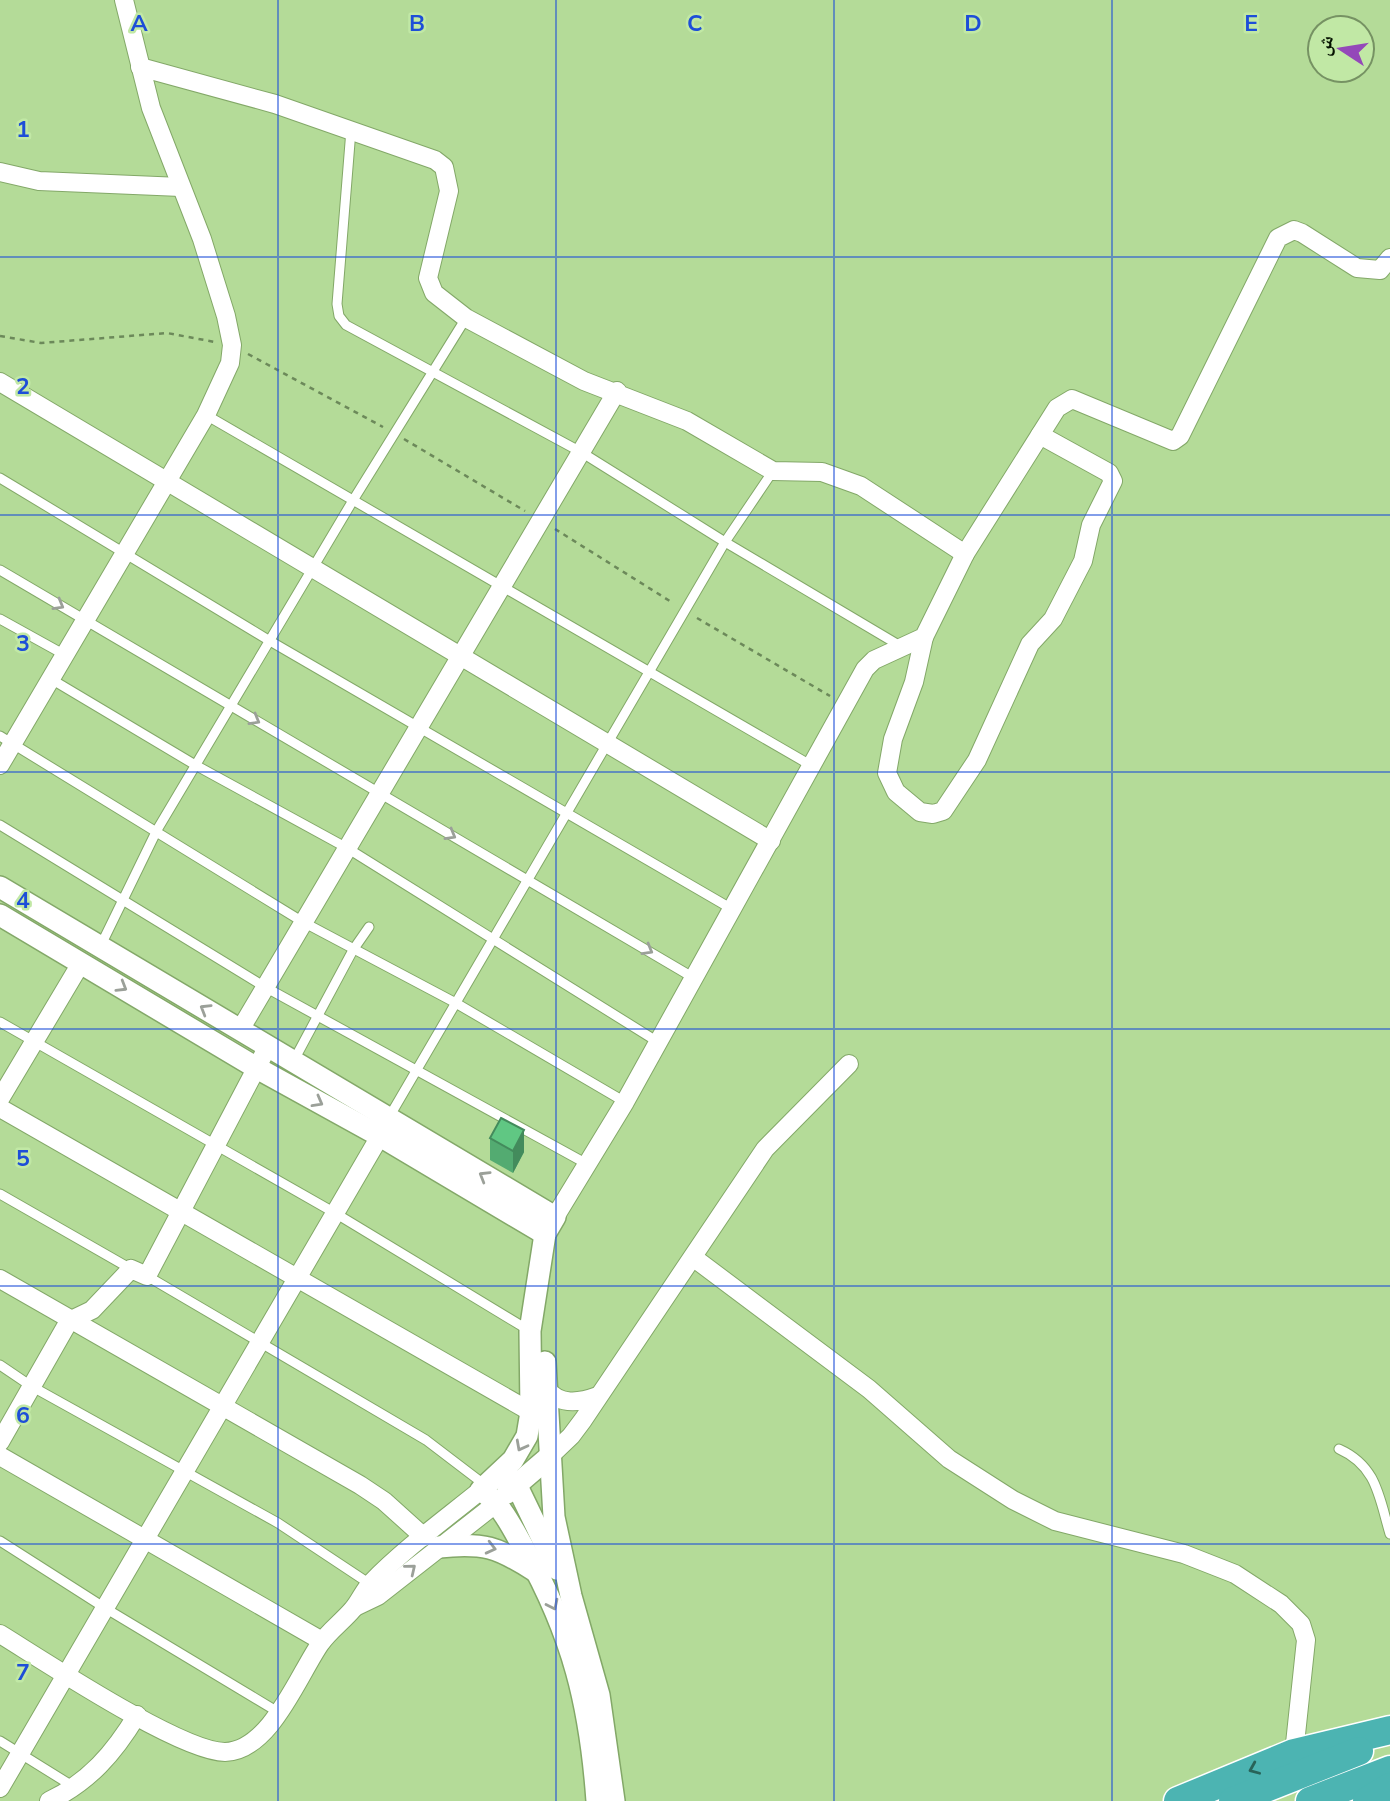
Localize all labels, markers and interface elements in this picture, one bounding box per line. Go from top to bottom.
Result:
text: A [130,8,148,37]
text: B [409,8,425,37]
text: C [687,8,703,37]
text: D [964,8,982,37]
text: E [1244,8,1258,37]
north arrow [1306,14,1376,84]
text: ش [1311,33,1338,58]
text: 1 [16,114,30,143]
text: 2 [16,371,30,400]
one-way arrow [51,596,64,609]
text: 3 [16,628,30,657]
one-way arrow [248,711,261,724]
one-way arrow [444,827,457,840]
text: 4 [16,885,30,914]
one-way arrow [640,942,653,955]
one-way arrow [114,979,127,992]
one-way arrow [199,1004,212,1017]
one-way arrow [311,1094,323,1107]
text: 5 [16,1143,30,1172]
one-way arrow [479,1171,492,1184]
text: 6 [16,1400,30,1429]
one-way arrow [516,1439,530,1451]
one-way arrow [485,1540,497,1554]
one-way arrow [404,1565,416,1578]
one-way arrow [545,1598,559,1610]
text: 7 [16,1657,30,1686]
one-way arrow [1249,1761,1261,1775]

